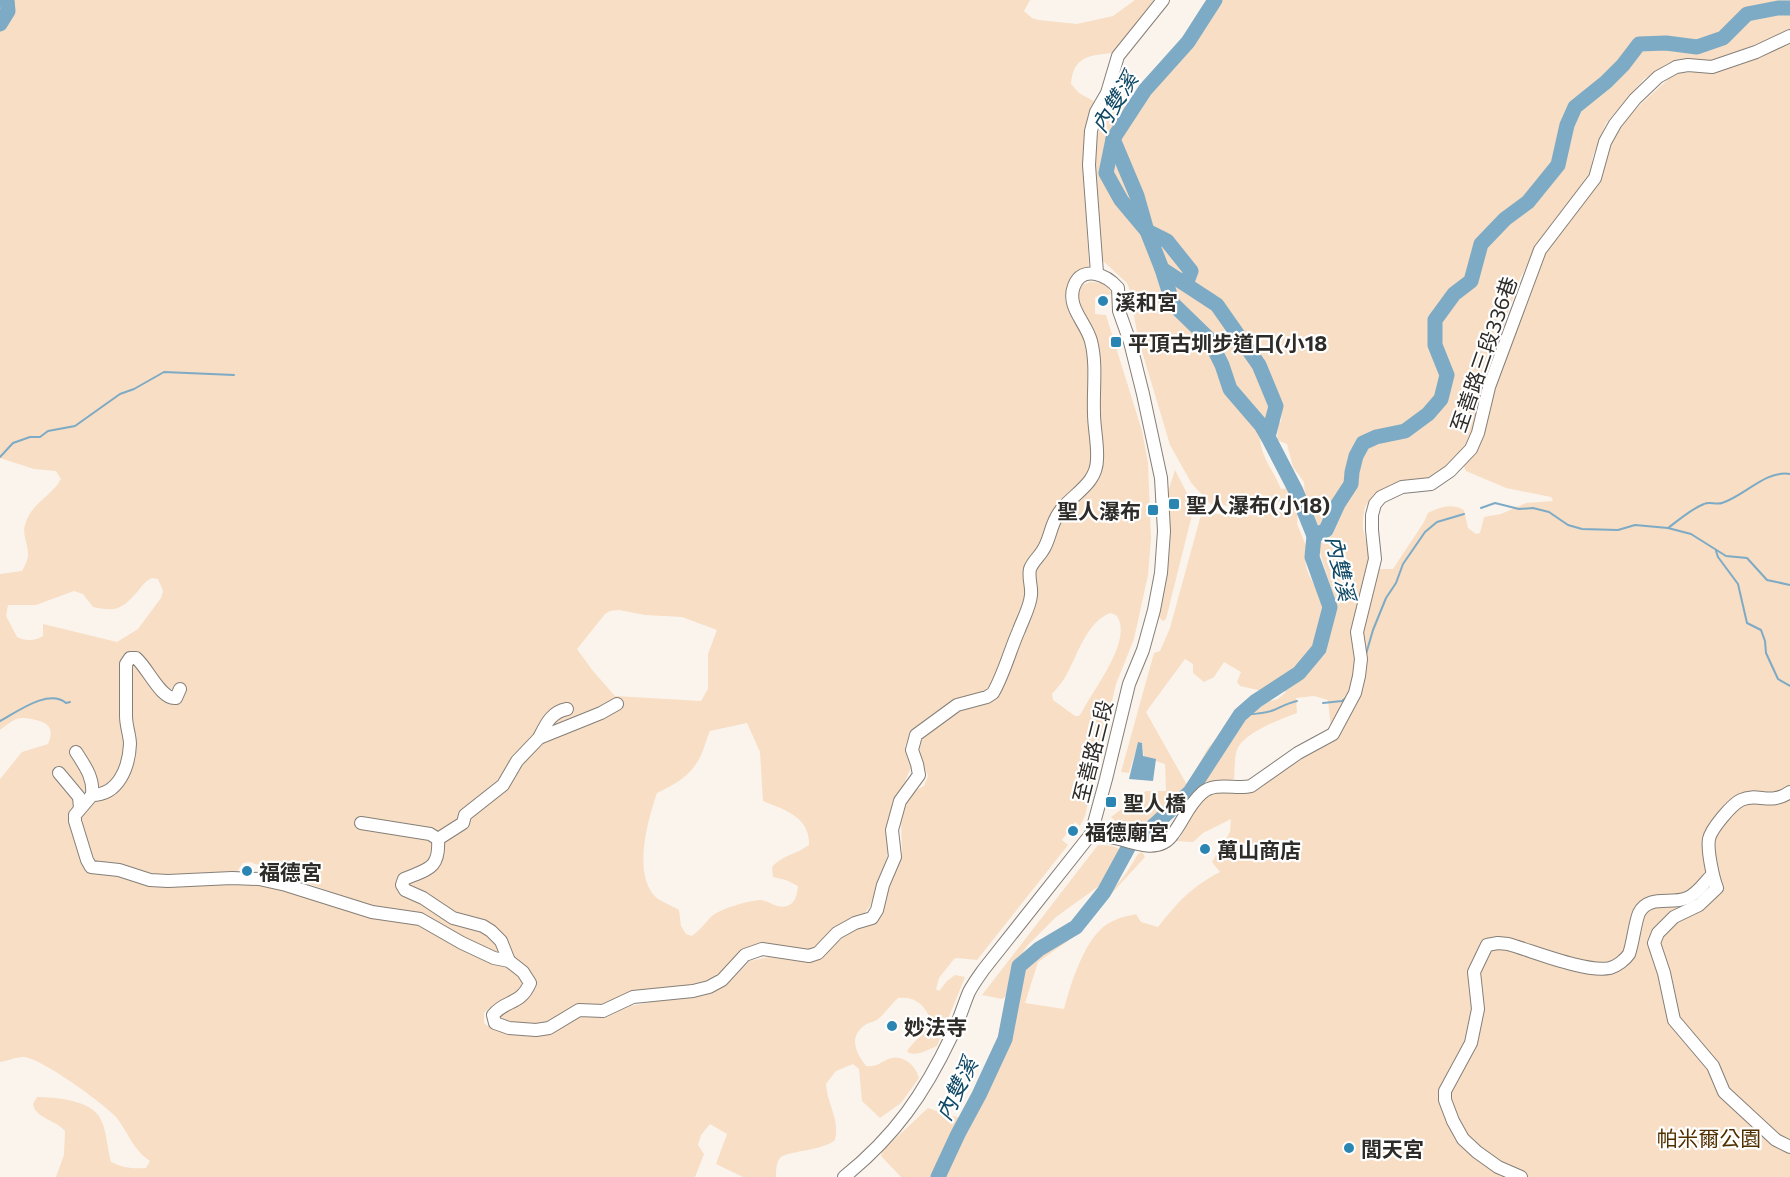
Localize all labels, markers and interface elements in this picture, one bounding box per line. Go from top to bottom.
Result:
water label: 內雙溪 [1085,64,1145,137]
street label: 至善路三段336巷 [1445,273,1521,435]
place label: 溪和宮 [1115,289,1178,314]
marker: 溪和宮 [1096,294,1110,308]
place label: 平頂古圳步道口(小18 [1128,330,1327,355]
marker: 平頂古圳步道口(小18 [1109,335,1123,349]
place label: 聖人瀑布(小18) [1186,492,1330,517]
marker: 聖人瀑布(小18) [1167,497,1181,511]
place label: 聖人瀑布 [1057,498,1141,523]
marker: 聖人瀑布 [1146,503,1160,517]
water label: 內雙溪 [1321,533,1362,606]
street label: 至善路三段 [1067,697,1117,805]
place label: 聖人橋 [1123,790,1186,815]
marker: 聖人橋 [1104,795,1118,809]
place label: 福德廟宮 [1085,819,1169,844]
marker: 福德廟宮 [1066,824,1080,838]
place label: 萬山商店 [1217,837,1301,862]
marker: 萬山商店 [1198,842,1212,856]
place label: 福德宮 [259,859,322,884]
marker: 福德宮 [240,864,254,878]
place label: 妙法寺 [904,1014,967,1039]
marker: 妙法寺 [885,1019,899,1033]
water label: 內雙溪 [929,1051,984,1125]
park label: 帕米爾公園 [1657,1125,1762,1150]
place label: 閭天宮 [1361,1136,1424,1161]
marker: 閭天宮 [1342,1141,1356,1155]

